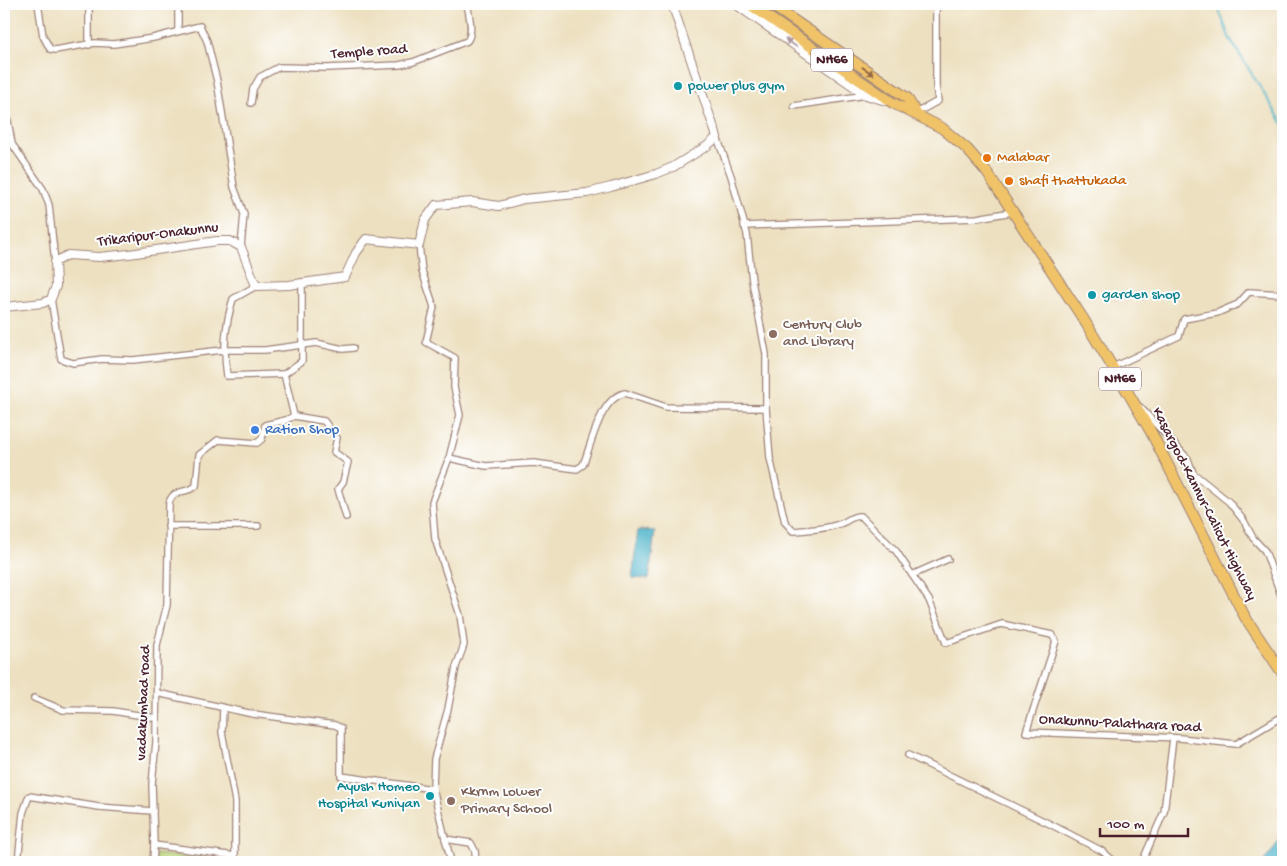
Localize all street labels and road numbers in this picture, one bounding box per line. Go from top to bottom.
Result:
street label: Temple road [329,40,409,64]
road number: NH66 [811,48,853,72]
street label: Trikaripur-Onakunnu [95,219,220,251]
road number: NH66 [1099,368,1141,390]
street label: Kasargod-Kannur-Calicut Highway [1147,405,1261,604]
street label: vadakumbad road [133,644,155,761]
street label: Onakunnu-Palathara road [1038,711,1203,737]

